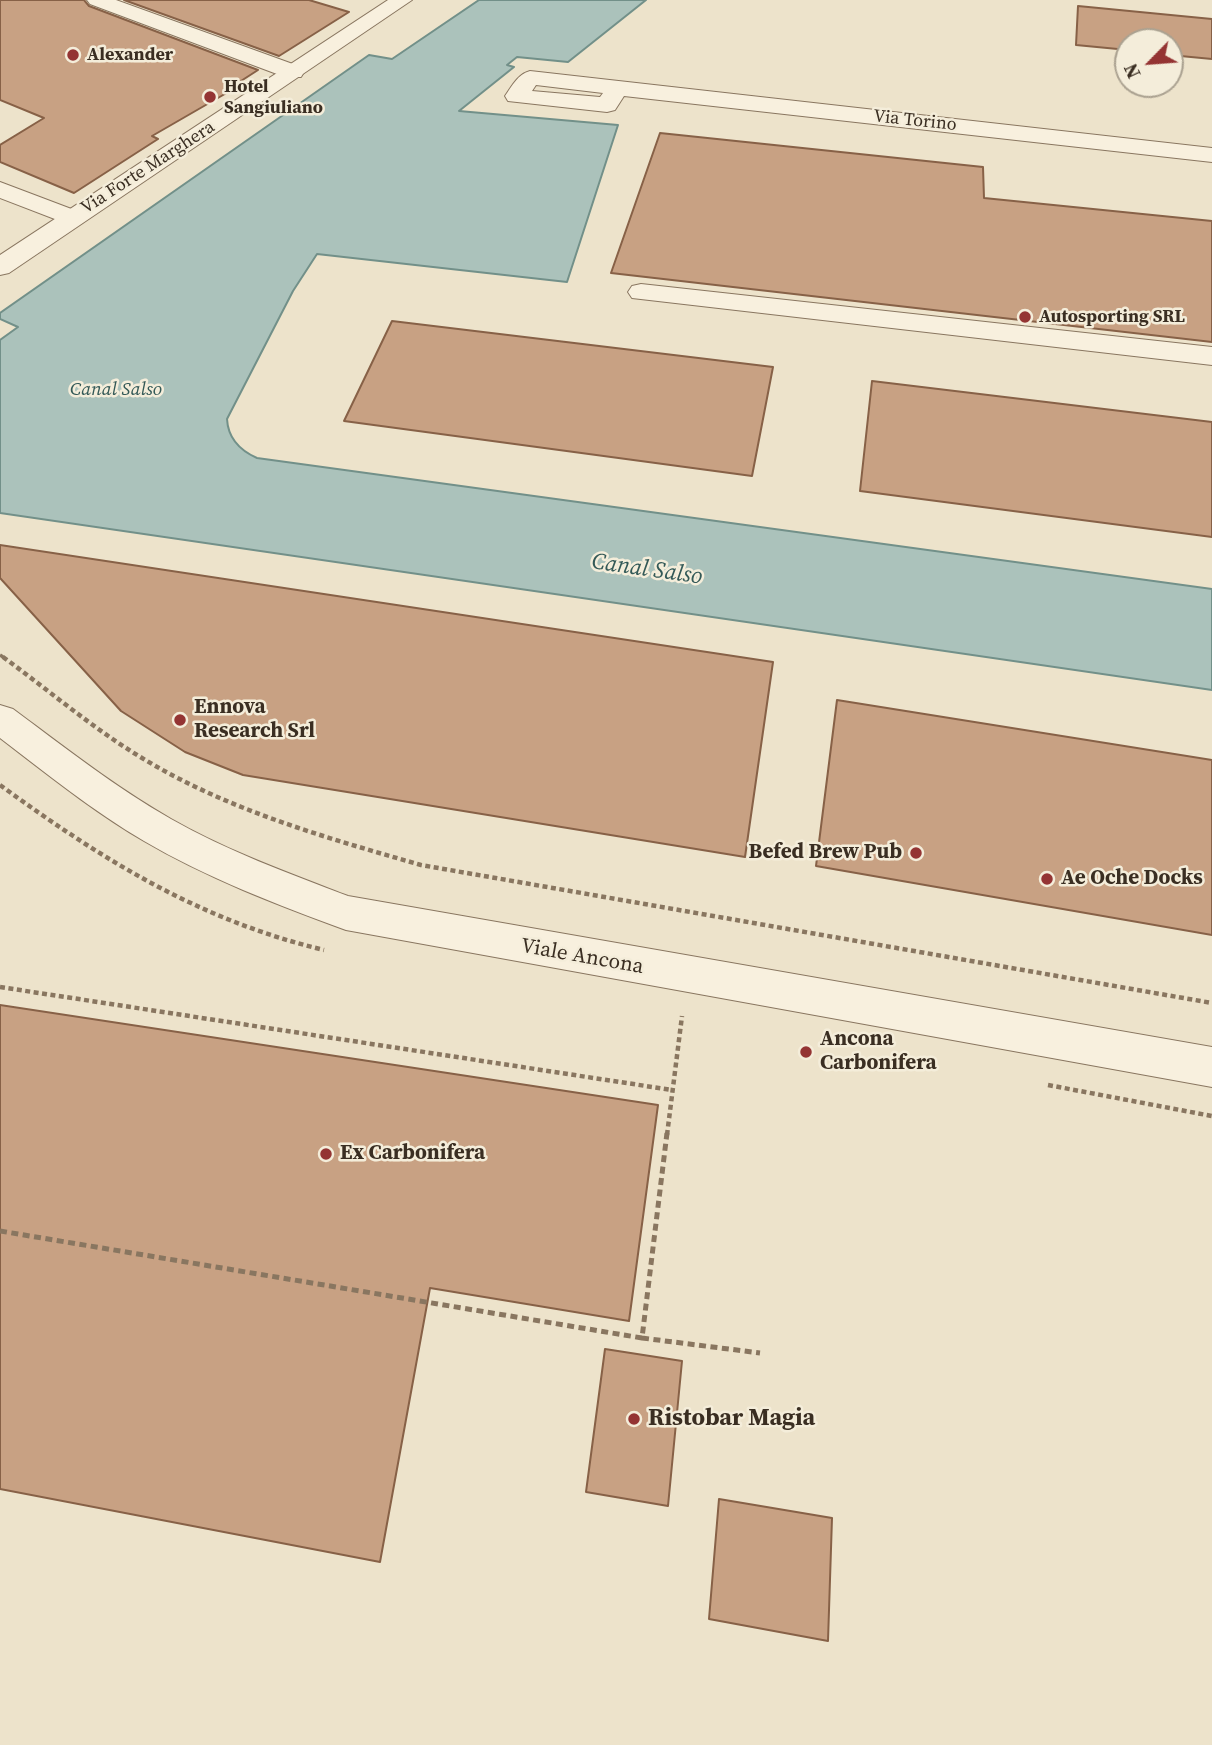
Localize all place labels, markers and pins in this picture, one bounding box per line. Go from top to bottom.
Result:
place label: Alexander [87,44,173,66]
marker: Alexander [65,47,81,63]
place label: Hotel Sangiuliano [224,76,323,119]
marker: Hotel Sangiuliano [202,89,218,105]
place label: Autosporting SRL [1039,306,1185,328]
marker: Autosporting SRL [1017,309,1033,325]
place label: Ennova Research Srl [194,695,315,745]
marker: Ennova Research Srl [172,712,188,728]
place label: Befed Brew Pub [749,840,902,866]
marker: Befed Brew Pub [908,845,924,861]
place label: Ae Oche Docks [1061,866,1203,892]
marker: Ae Oche Docks [1039,871,1055,887]
place label: Ancona Carbonifera [820,1027,937,1077]
marker: Ancona Carbonifera [798,1044,814,1060]
place label: Ex Carbonifera [340,1141,485,1167]
marker: Ex Carbonifera [318,1146,334,1162]
place label: Ristobar Magia [648,1405,815,1433]
marker: Ristobar Magia [626,1411,642,1427]

